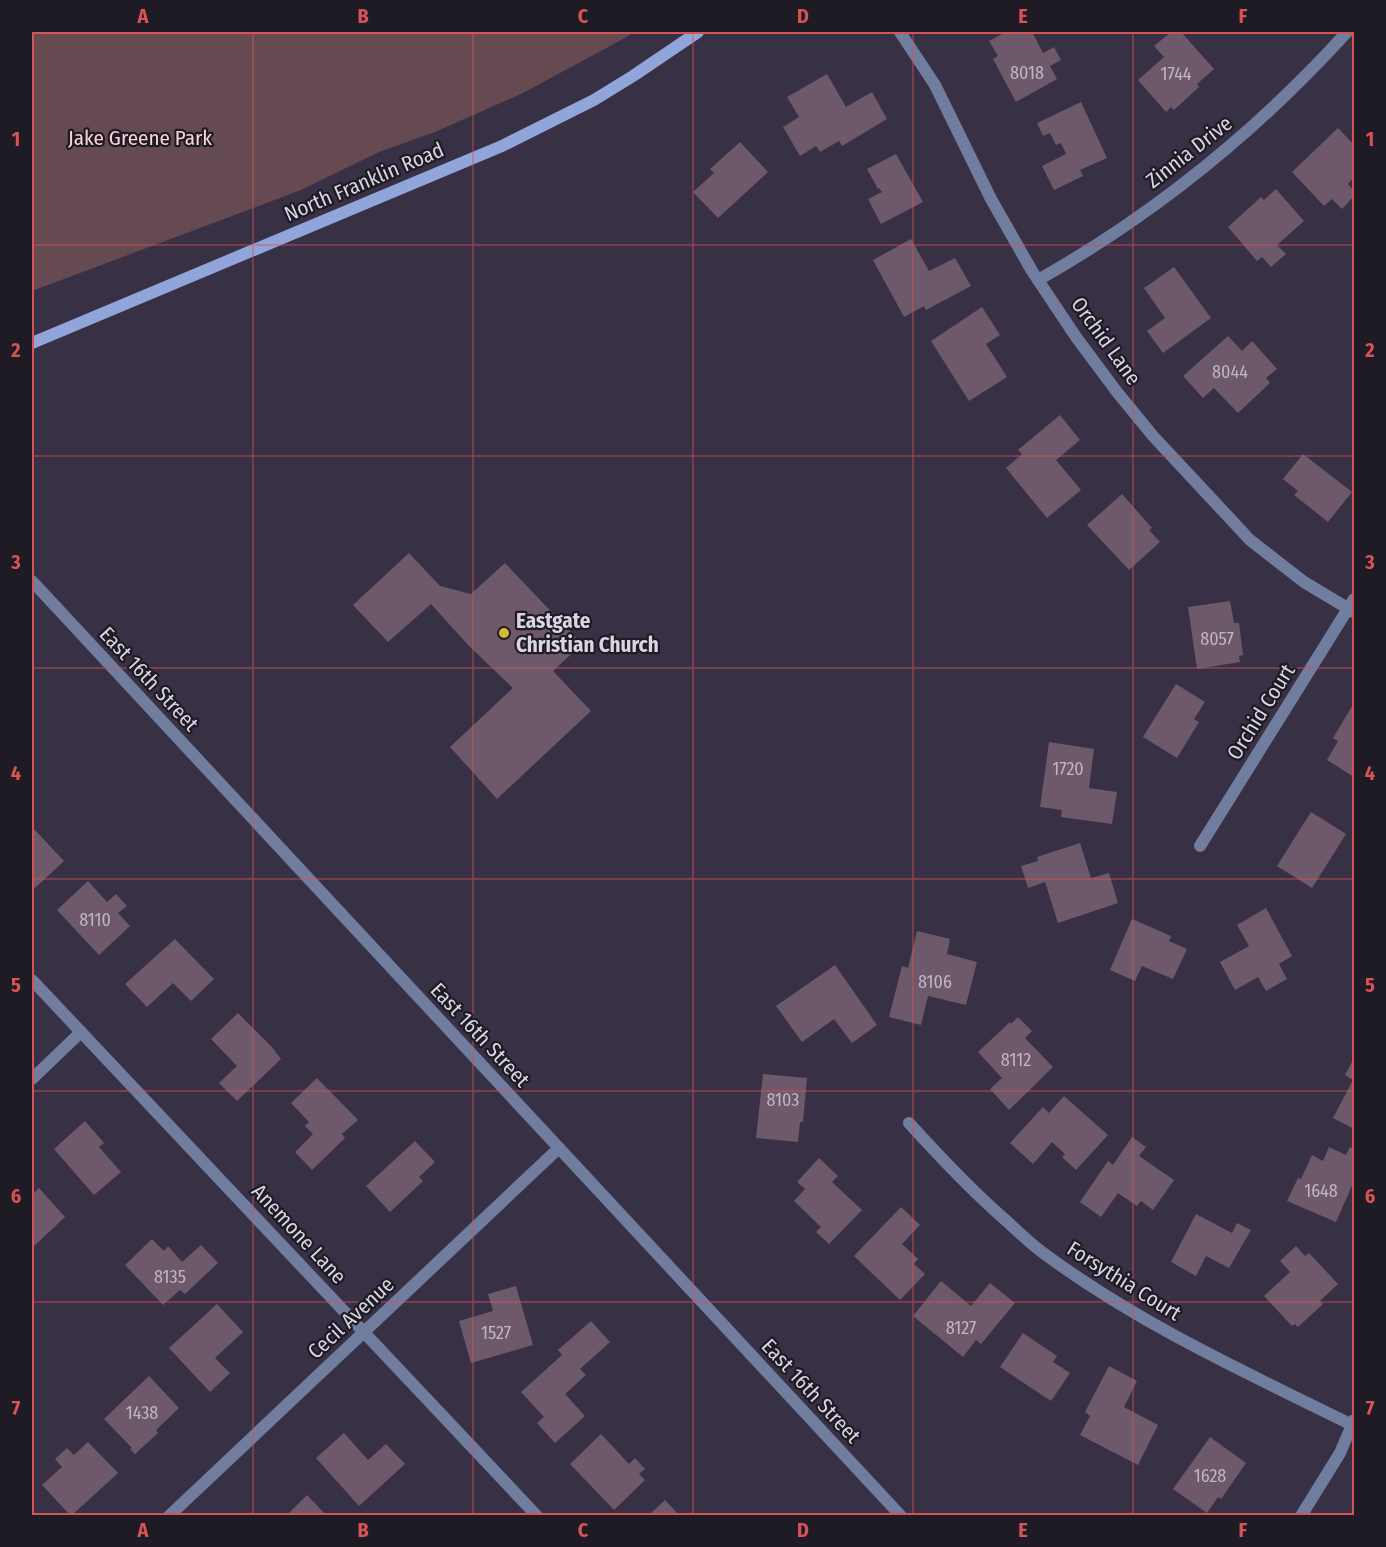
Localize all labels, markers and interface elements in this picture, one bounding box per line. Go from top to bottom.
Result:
text: A [137,4,150,28]
text: B [357,4,369,28]
text: C [578,4,589,28]
text: D [797,4,809,28]
text: E [1018,4,1028,28]
text: F [1239,4,1248,28]
house number: 8018 [1010,62,1044,84]
house number: 1744 [1160,63,1192,85]
street label: Zinnia Drive [1141,110,1237,194]
park label: Jake Greene Park [68,125,212,151]
text: 1 [12,127,20,151]
text: 1 [1366,127,1374,151]
street label: North Franklin Road [280,137,448,227]
street label: Orchid Lane [1065,292,1147,390]
text: 2 [10,338,21,362]
text: 2 [1364,338,1375,362]
house number: 8044 [1212,361,1248,383]
text: 3 [10,550,21,574]
text: 3 [1364,550,1375,574]
place label: Eastgate Christian Church [516,608,659,658]
street label: East 16th Street [94,621,204,737]
marker: Eastgate Christian Church [497,626,511,640]
house number: 8057 [1200,628,1234,650]
street label: Orchid Court [1221,659,1301,765]
house number: 1720 [1052,758,1084,780]
text: 4 [11,761,21,785]
text: 4 [1365,761,1375,785]
house number: 8110 [79,909,111,931]
house number: 8106 [918,971,952,993]
text: 5 [11,973,21,997]
text: 5 [1365,973,1375,997]
street label: East 16th Street [425,977,535,1093]
house number: 8112 [1001,1049,1031,1071]
house number: 8103 [767,1089,799,1111]
street label: Anemone Lane [246,1179,352,1289]
house number: 1648 [1304,1180,1338,1202]
text: 6 [11,1184,21,1208]
text: 6 [1365,1184,1375,1208]
street label: Forsythia Court [1062,1236,1186,1326]
house number: 8135 [154,1266,186,1288]
street label: Cecil Avenue [302,1271,400,1365]
house number: 8127 [946,1317,976,1339]
house number: 1527 [481,1322,511,1344]
street label: East 16th Street [756,1333,866,1449]
text: 7 [12,1396,21,1420]
text: 7 [1366,1396,1375,1420]
house number: 1438 [126,1402,158,1424]
house number: 1628 [1194,1465,1226,1487]
text: A [137,1518,150,1542]
text: B [357,1518,369,1542]
text: C [578,1518,589,1542]
text: D [797,1518,809,1542]
text: E [1018,1518,1028,1542]
text: F [1239,1518,1248,1542]

